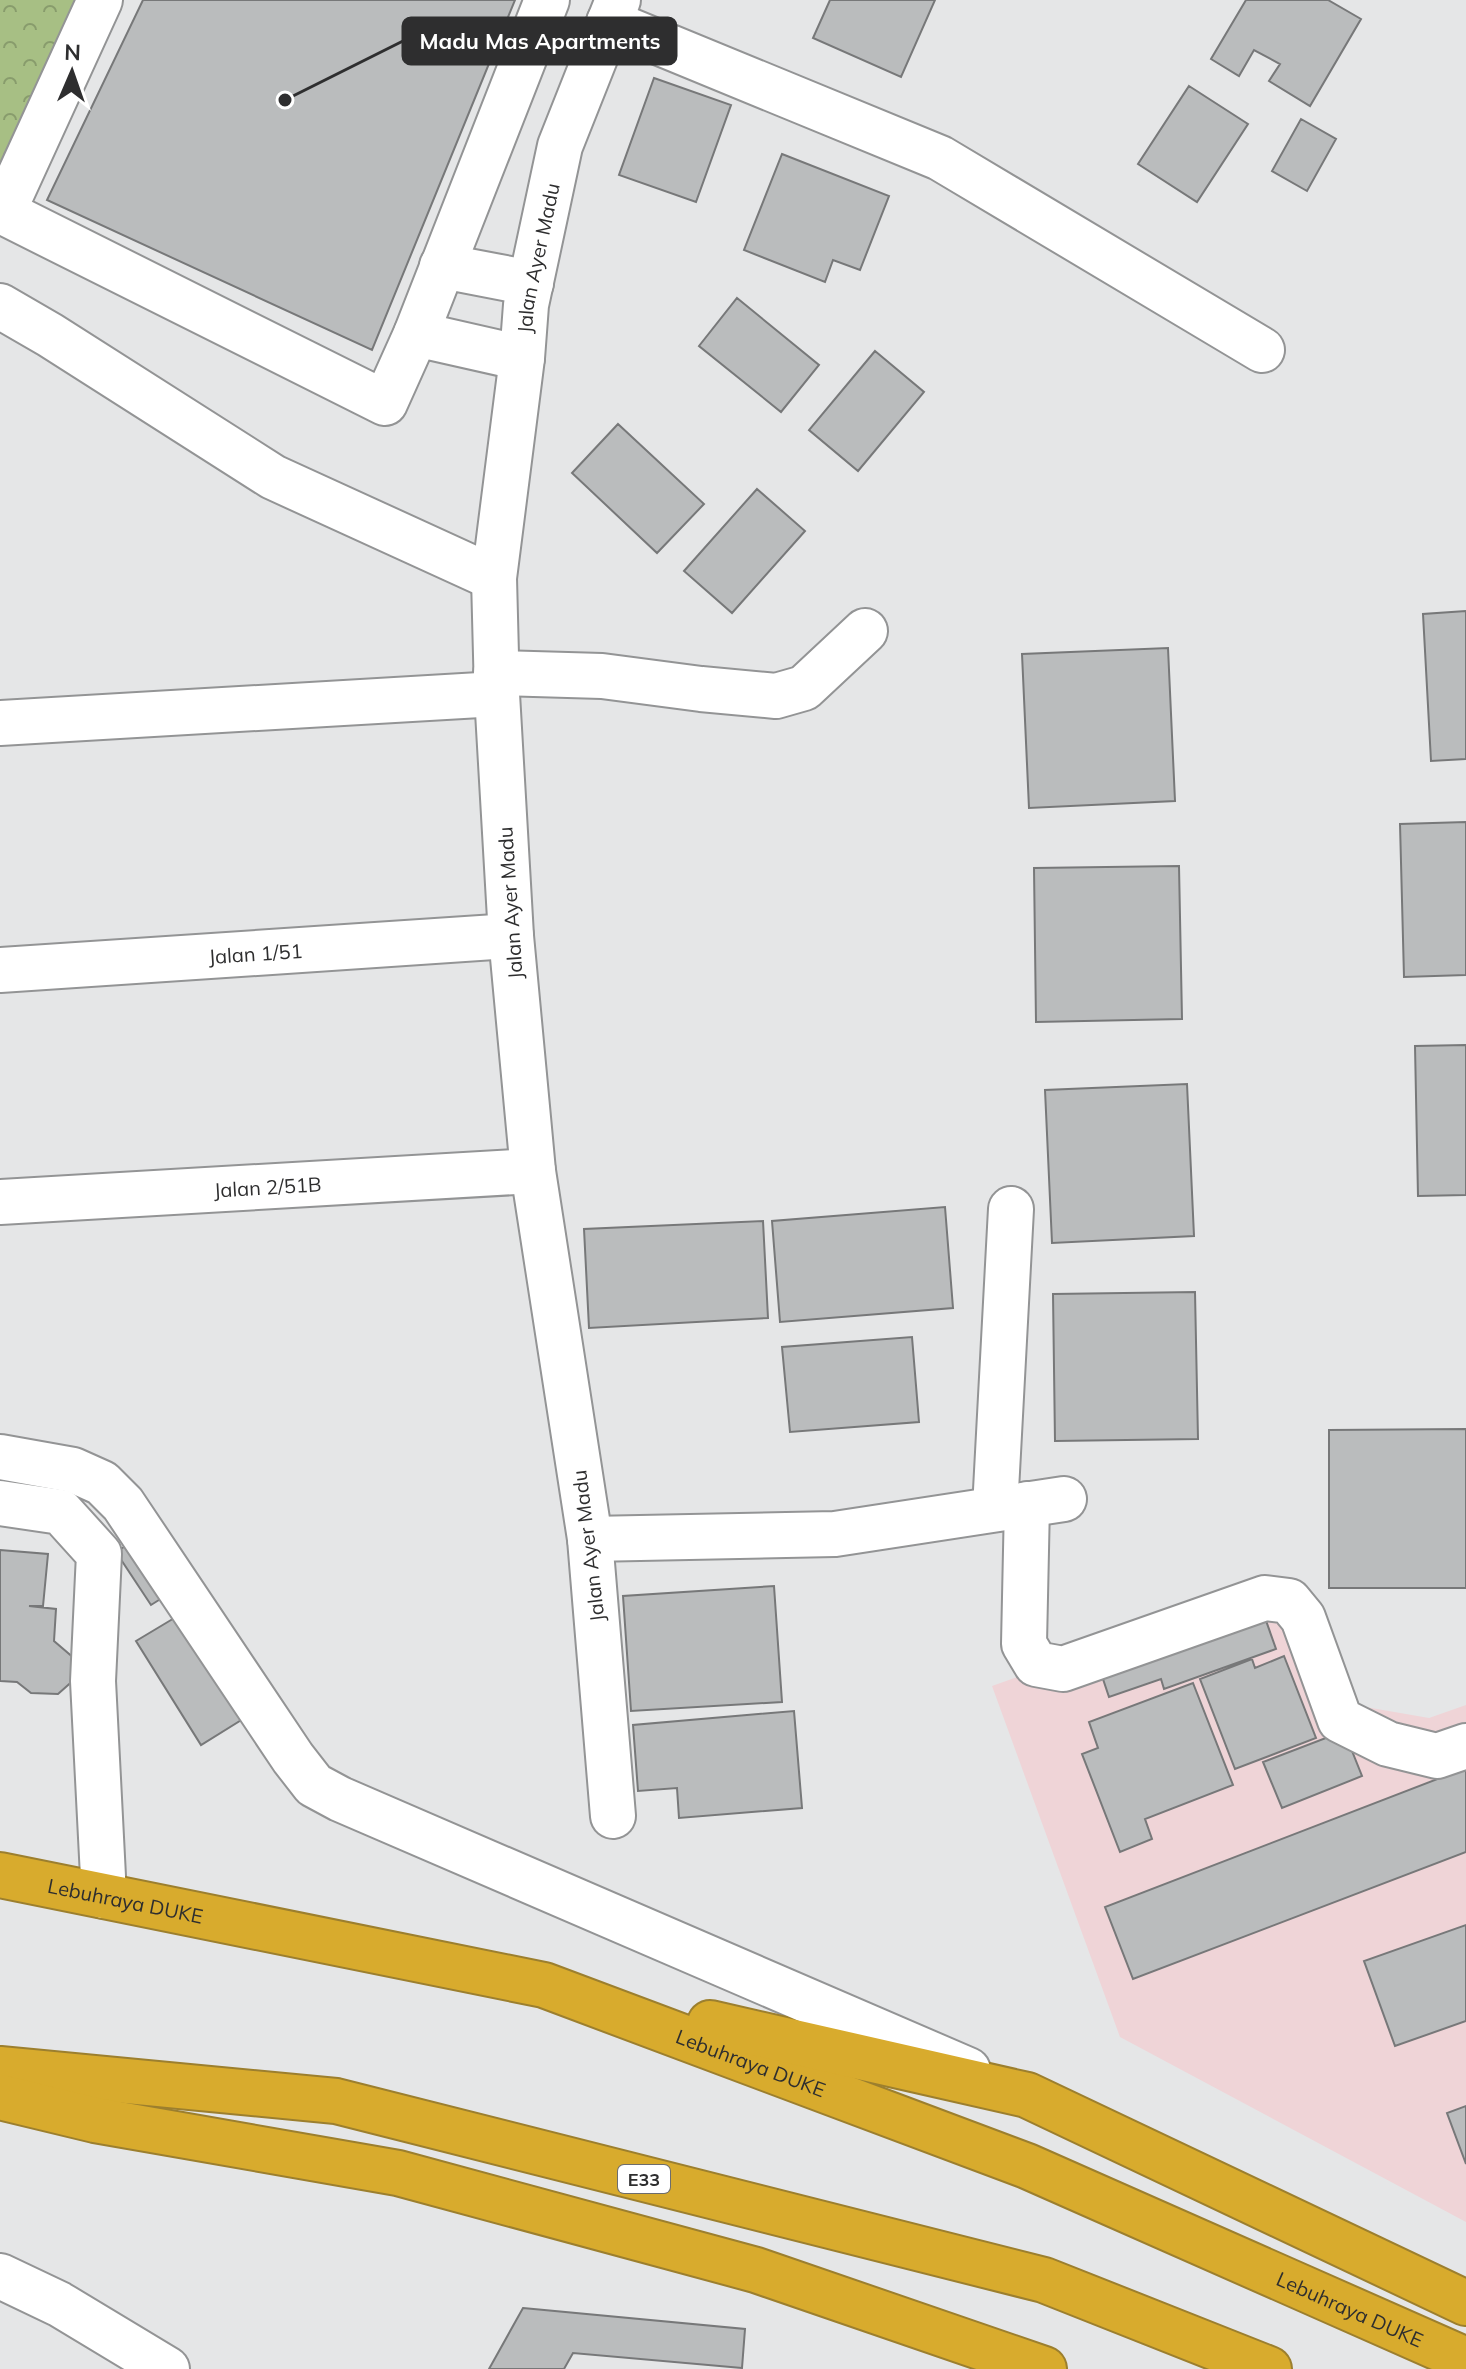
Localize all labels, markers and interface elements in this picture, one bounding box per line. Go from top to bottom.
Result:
callout: Madu Mas Apartments [403,18,676,64]
text: Madu Mas Apartments [419,27,661,55]
north arrow [32,32,112,112]
text: N [64,38,81,66]
street label: Jalan Ayer Madu [511,180,564,334]
street label: Jalan Ayer Madu [492,826,528,980]
street label: Jalan 1/51 [208,937,303,969]
street label: Jalan 2/51B [213,1171,322,1202]
street label: Jalan Ayer Madu [566,1469,610,1623]
street label: Lebuhraya DUKE [46,1872,205,1928]
street label: Lebuhraya DUKE [673,2023,829,2102]
road number: E33 [618,2165,670,2193]
street label: Lebuhraya DUKE [1273,2265,1427,2352]

